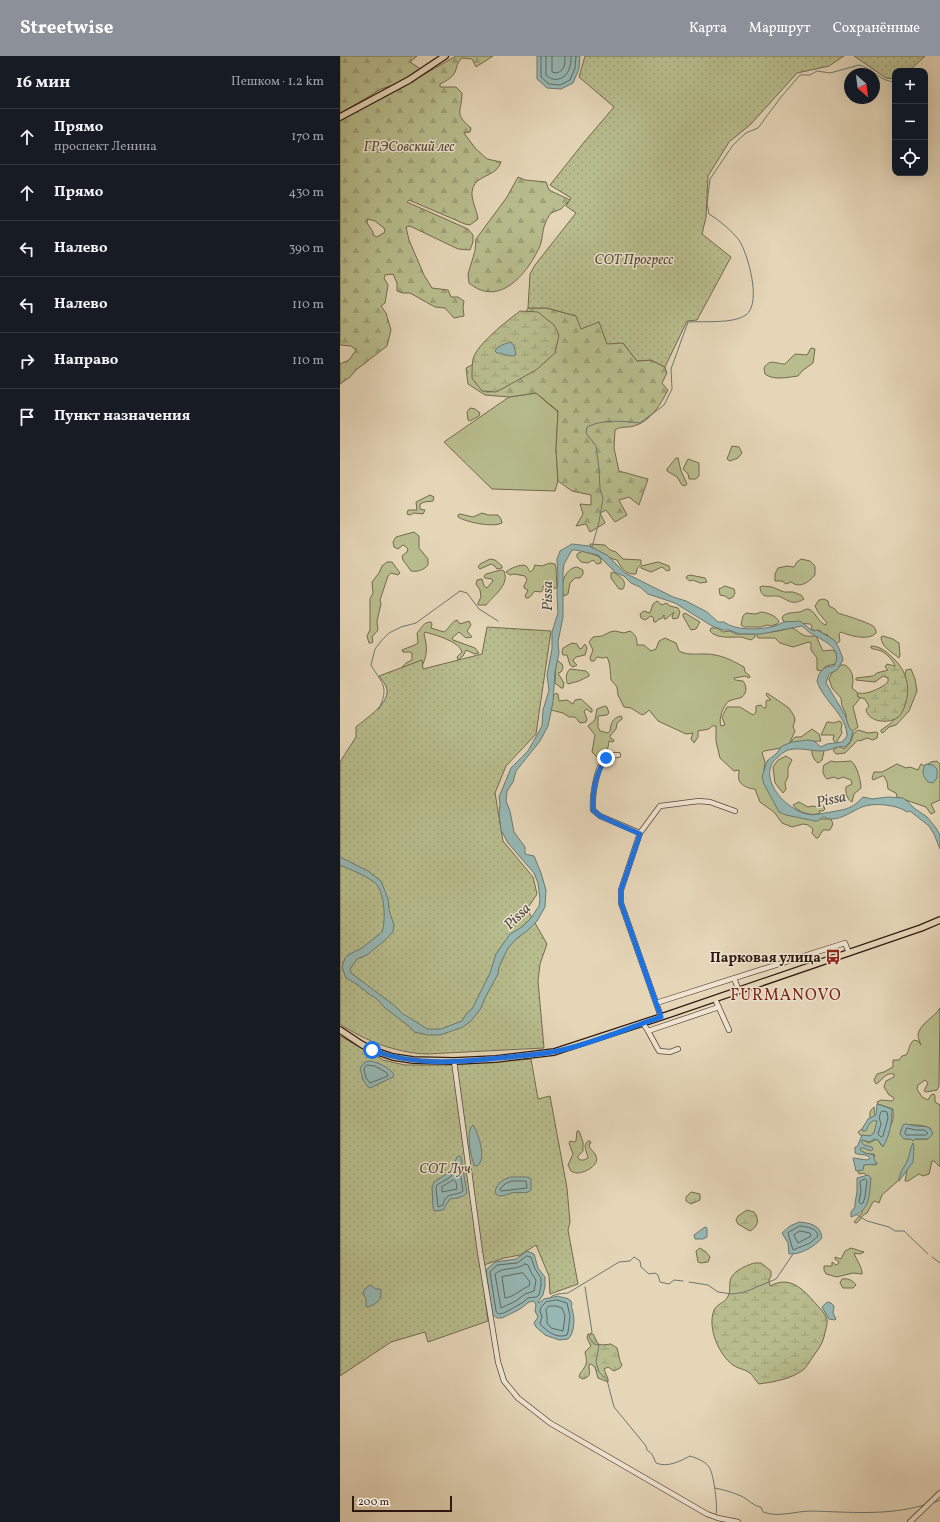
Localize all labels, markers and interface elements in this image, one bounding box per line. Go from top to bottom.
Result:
text: Streetwise [20,15,113,41]
text: Карта [689,19,727,38]
text: Маршрут [749,19,811,38]
text: Сохранённые [833,19,920,38]
north arrow [844,68,880,104]
map controls [892,68,928,176]
button: + [892,68,928,104]
text: 16 мин [16,71,70,94]
text: Пешком · 1.2 km [231,73,324,91]
button: − [892,104,928,140]
text: Прямо [54,117,103,138]
icon: ahead [16,126,38,148]
text: 170 m [291,128,324,146]
text: проспект Ленина [54,138,157,156]
park label: ГРЭСовский лес [364,138,454,157]
button: locate [892,140,928,176]
icon: ahead [16,182,38,204]
text: Прямо [54,182,103,203]
text: 430 m [288,184,324,202]
icon: left [16,238,38,260]
text: Налево [54,238,108,259]
text: 390 m [289,240,324,258]
park label: СОТ Прогресс [595,251,673,270]
icon: left [16,294,38,316]
text: Налево [54,294,108,315]
text: 110 m [292,296,324,314]
icon: right [16,350,38,372]
text: Направо [54,350,118,371]
text: 110 m [292,352,324,370]
icon: arrive [16,406,38,428]
text: Пункт назначения [54,406,190,427]
water label: Pissa [538,581,559,611]
route end [597,749,615,767]
water label: Pissa [814,787,848,814]
water label: Pissa [500,899,536,935]
bus stop icon: Парковая улица [824,948,842,966]
place label: Парковая улица [710,949,821,968]
district label: FURMANOVO [730,985,842,1007]
route start [363,1041,381,1059]
park label: СОТ Луч [419,1160,471,1179]
scale bar [352,1494,452,1513]
text: 200 m [358,1495,389,1510]

